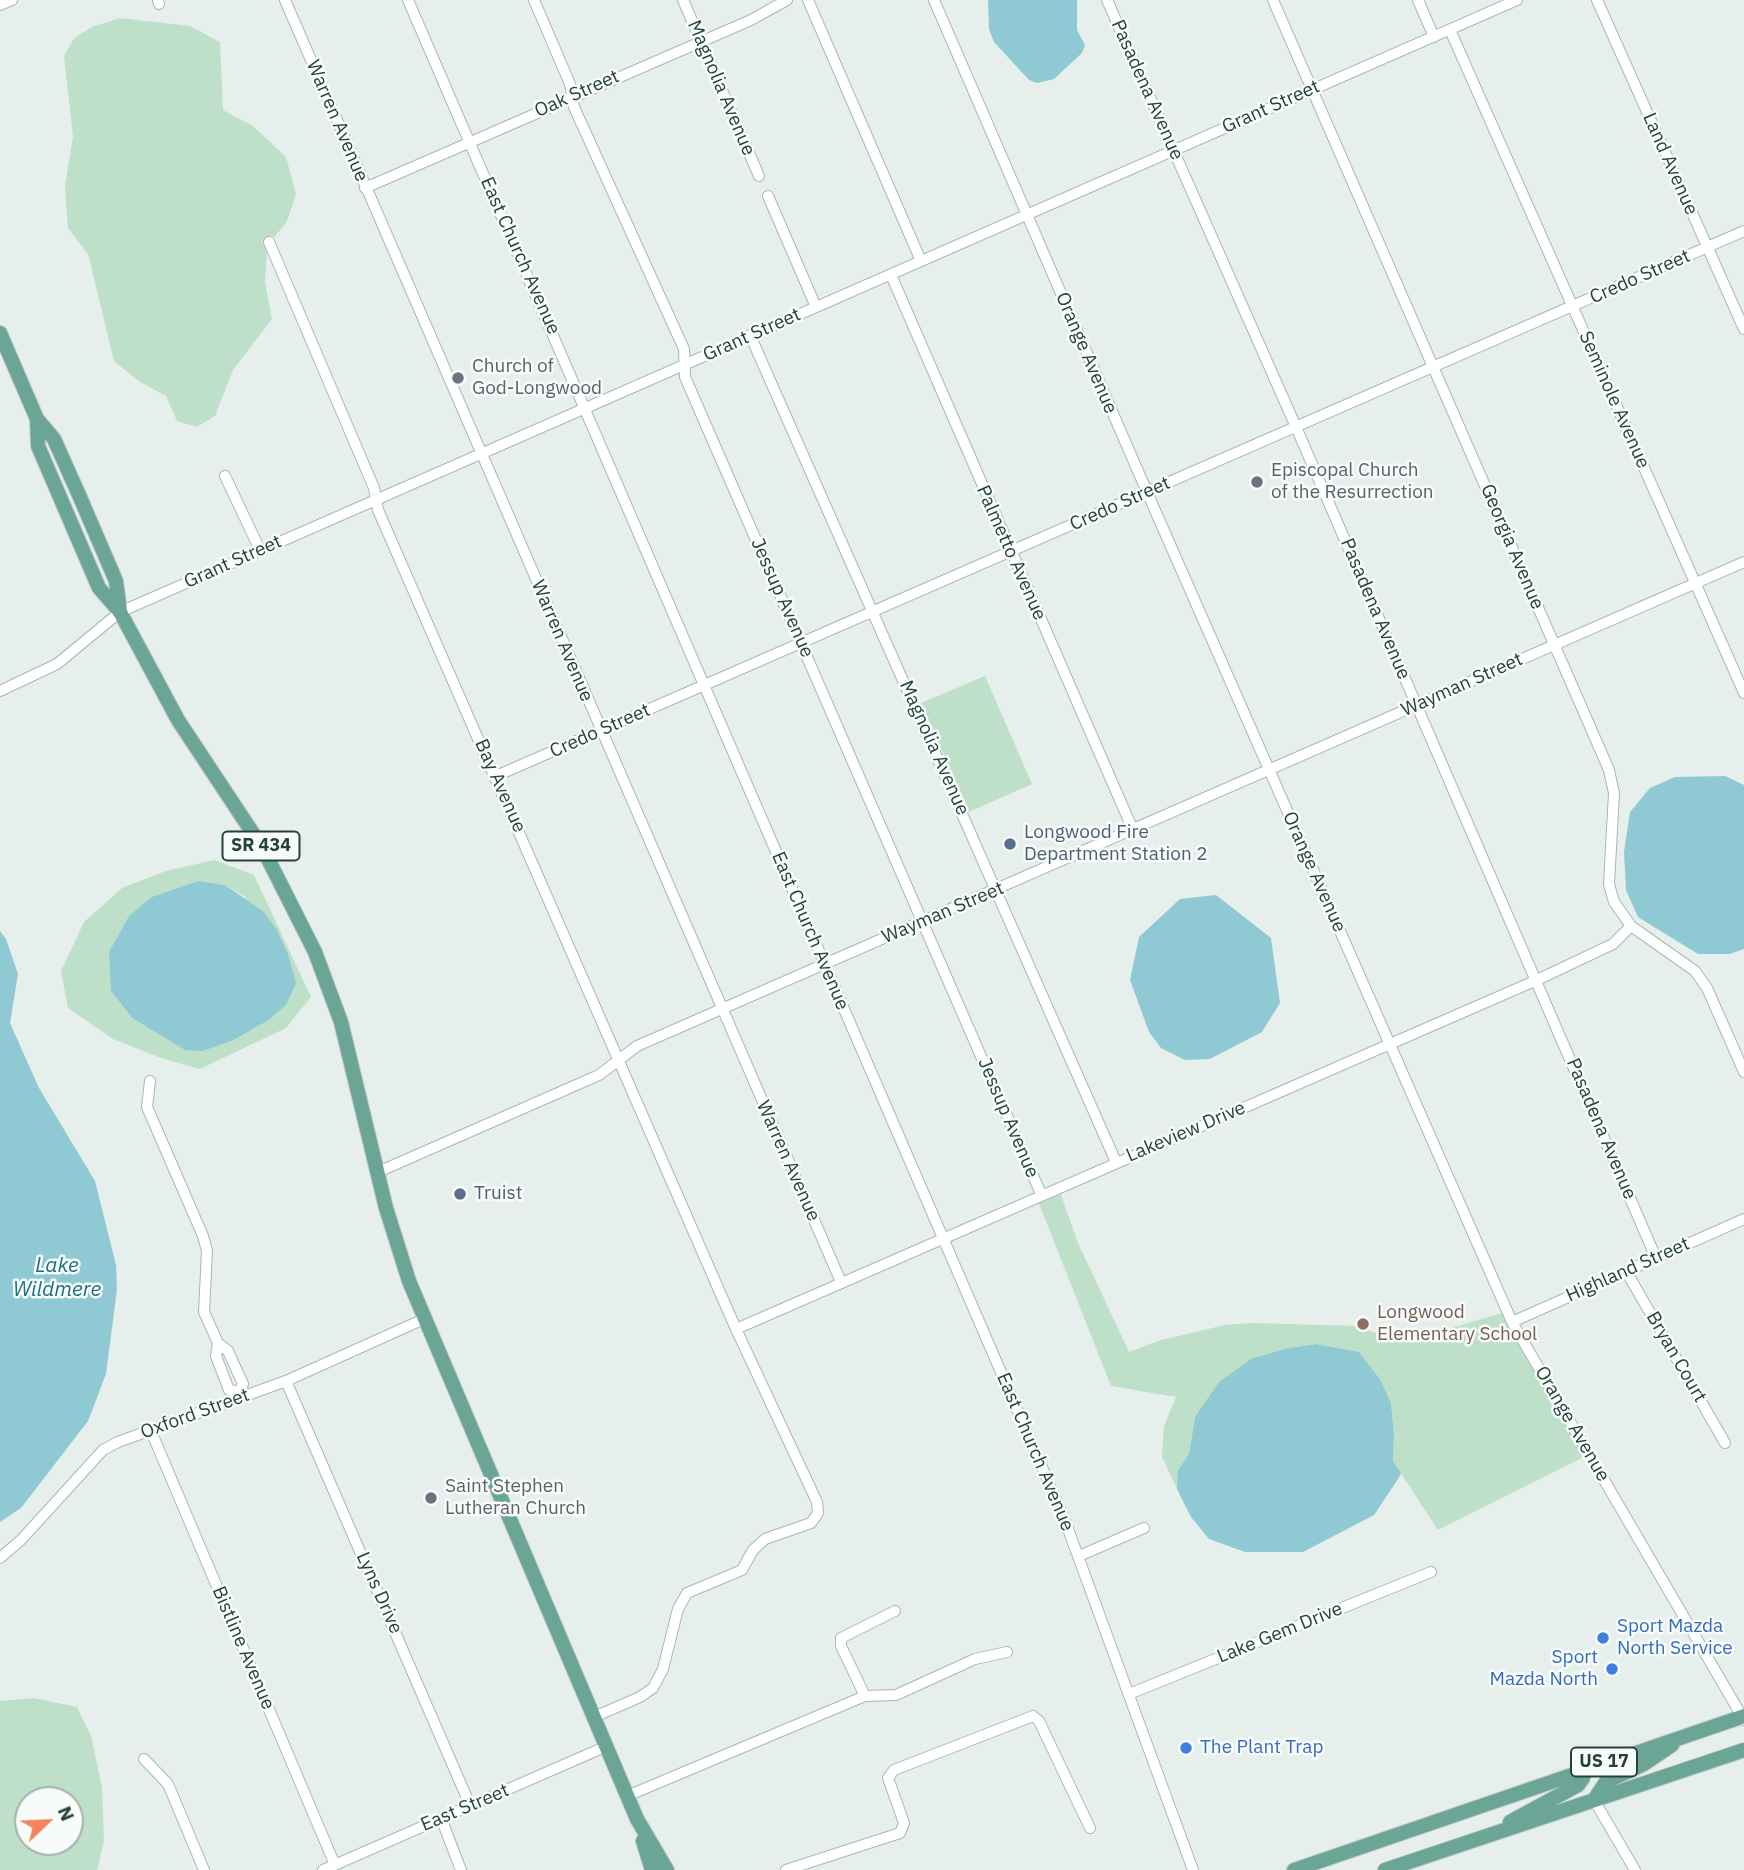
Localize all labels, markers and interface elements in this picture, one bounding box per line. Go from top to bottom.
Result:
street label: Pasadena Avenue [1106,16,1188,164]
street label: Magnolia Avenue [682,17,760,159]
street label: Warren Avenue [301,57,373,185]
street label: Oak Street [531,65,623,123]
street label: Grant Street [1219,75,1323,139]
street label: Land Avenue [1637,109,1703,219]
street label: East Church Avenue [475,174,565,338]
street label: Credo Street [1586,245,1694,309]
street label: Orange Avenue [1050,289,1122,417]
street label: Grant Street [700,303,804,367]
street label: Seminole Avenue [1574,328,1654,472]
place label: Church of God-Longwood [472,356,602,400]
marker: Church of God-Longwood [450,370,466,386]
place label: Episcopal Church of the Resurrection [1271,460,1434,504]
street label: Credo Street [1066,472,1174,536]
marker: Episcopal Church of the Resurrection [1249,474,1265,490]
street label: Georgia Avenue [1475,481,1549,613]
street label: Palmetto Avenue [971,482,1051,624]
street label: Grant Street [181,530,285,594]
street label: Jessup Avenue [746,535,818,661]
street label: Pasadena Avenue [1335,535,1415,683]
street label: Warren Avenue [526,577,598,705]
street label: Wayman Street [1398,648,1526,722]
street label: Magnolia Avenue [894,677,974,819]
street label: Credo Street [546,699,654,763]
street label: Bay Avenue [469,736,531,836]
street label: Orange Avenue [1277,808,1351,936]
place label: Longwood Fire Department Station 2 [1024,822,1208,866]
road number: SR 434 [222,832,300,860]
marker: Longwood Fire Department Station 2 [1002,836,1018,852]
street label: East Church Avenue [766,848,854,1014]
street label: Wayman Street [879,877,1007,949]
street label: Jessup Avenue [972,1055,1044,1181]
street label: Pasadena Avenue [1561,1055,1641,1203]
street label: Warren Avenue [751,1097,825,1225]
street label: Lakeview Drive [1123,1097,1249,1167]
place label: Truist [474,1183,522,1205]
marker: Truist [452,1186,468,1202]
street label: Highland Street [1563,1233,1693,1307]
water label: Lake Wildmere [13,1253,101,1303]
place label: Longwood Elementary School [1377,1302,1537,1346]
street label: Bryan Court [1641,1307,1711,1407]
marker: Longwood Elementary School [1355,1316,1371,1332]
street label: Orange Avenue [1530,1362,1614,1486]
street label: East Church Avenue [991,1369,1079,1535]
street label: Oxford Street [137,1384,253,1444]
place label: Saint Stephen Lutheran Church [445,1476,586,1520]
marker: Saint Stephen Lutheran Church [423,1490,439,1506]
street label: Lyns Drive [351,1549,407,1637]
street label: Bistline Avenue [207,1583,279,1713]
street label: Lake Gem Drive [1214,1598,1346,1668]
place label: Sport Mazda North Service [1617,1616,1733,1660]
marker: Sport Mazda North Service [1595,1630,1611,1646]
place label: Sport Mazda North [1490,1647,1598,1691]
marker: Sport Mazda North [1604,1661,1620,1677]
place label: The Plant Trap [1200,1737,1323,1759]
marker: The Plant Trap [1178,1740,1194,1756]
road number: US 17 [1571,1748,1637,1777]
street label: East Street [417,1779,513,1837]
north arrow [14,1786,84,1856]
text: N [53,1803,80,1825]

